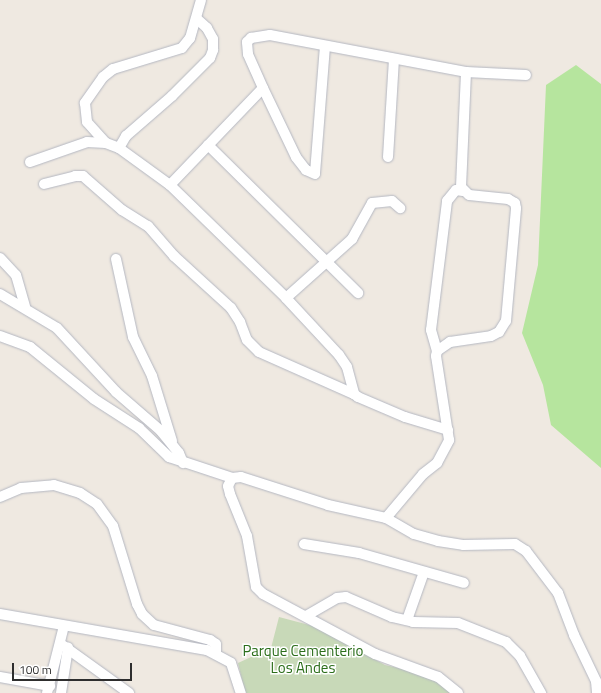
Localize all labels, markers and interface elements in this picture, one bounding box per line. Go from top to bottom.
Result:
park label: Parque Cementerio Los Andes [242,641,364,676]
scale bar [14,655,134,681]
text: 100 m [19,660,52,679]

